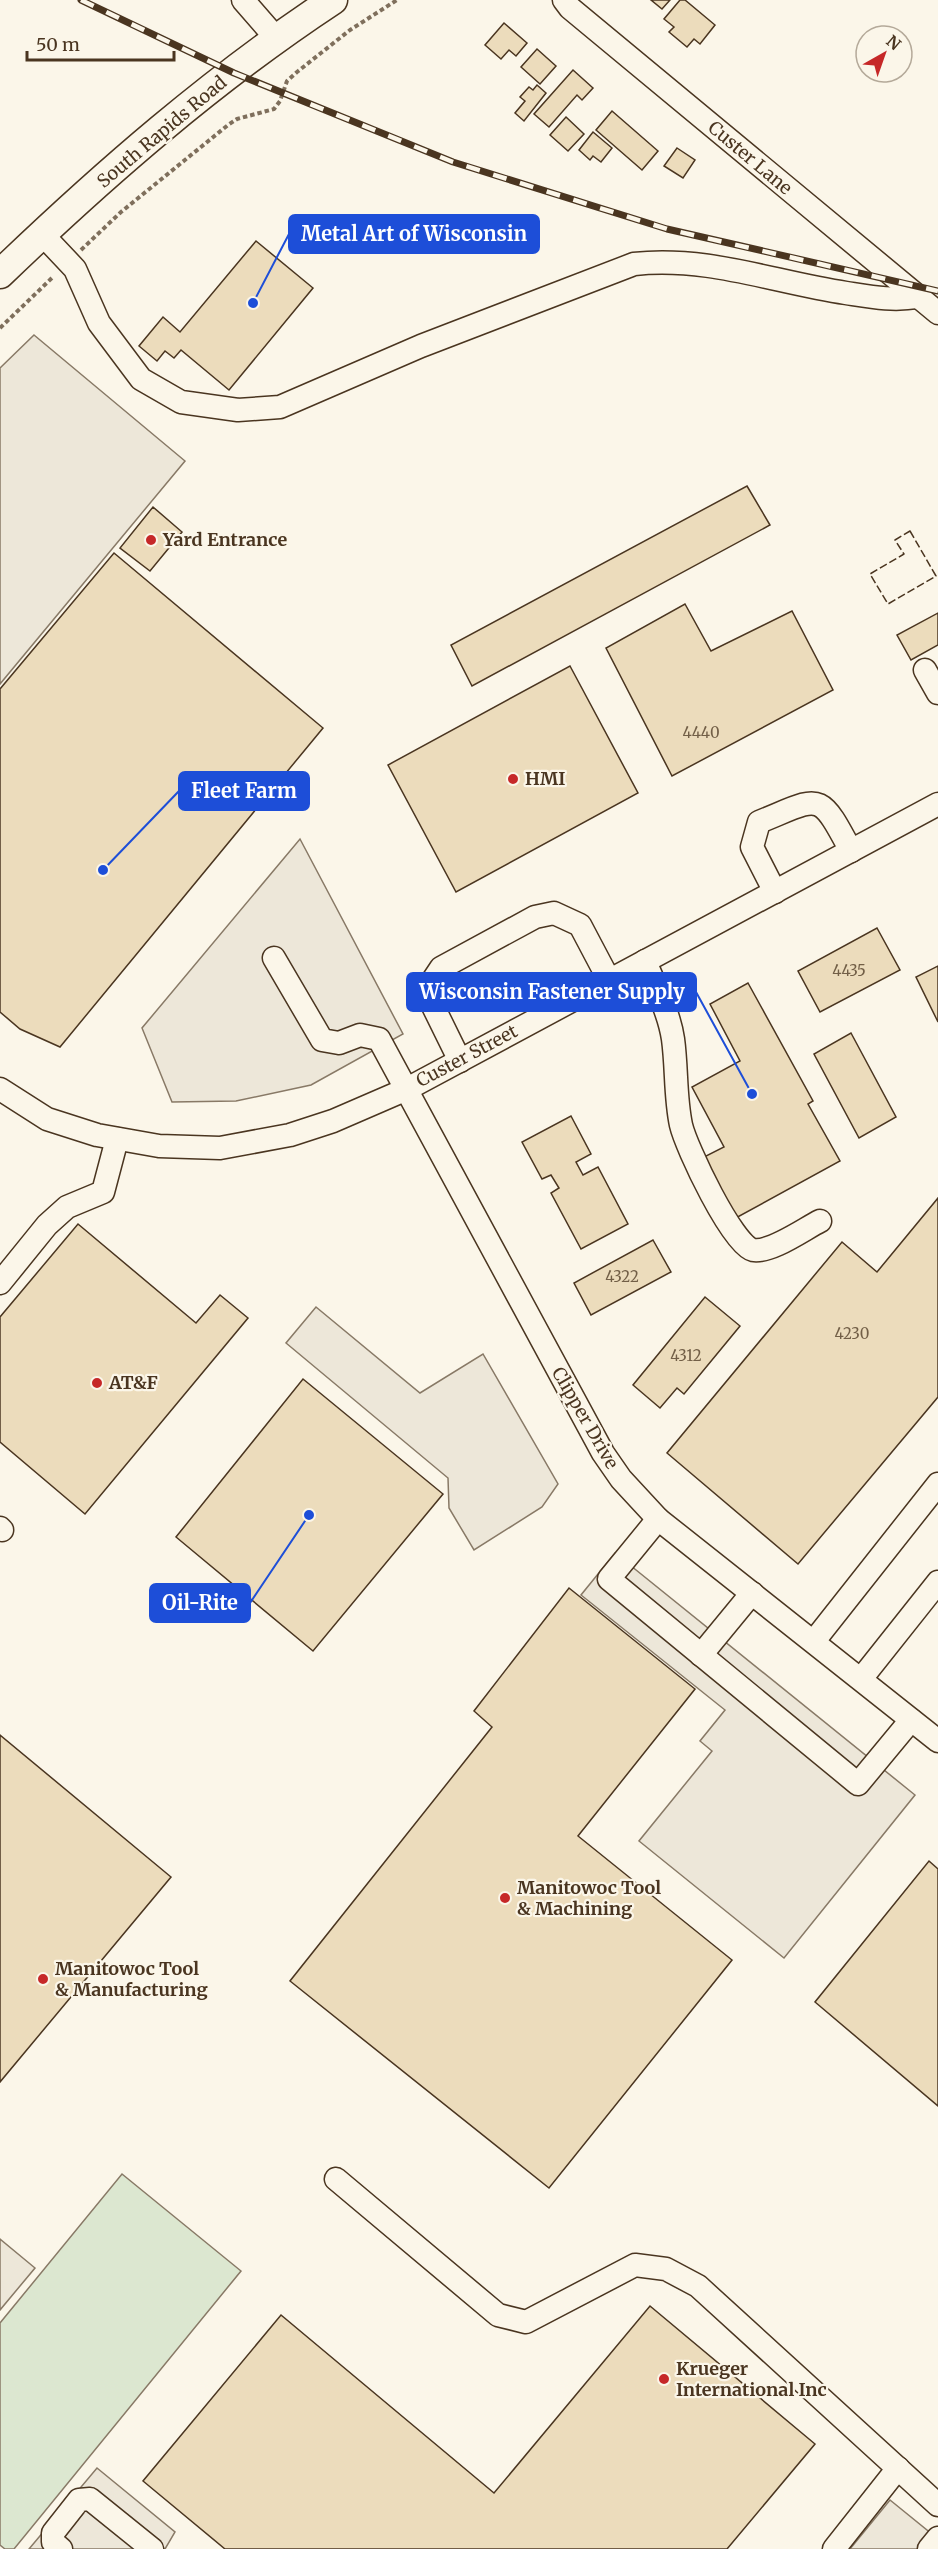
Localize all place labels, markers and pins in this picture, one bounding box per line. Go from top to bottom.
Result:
callout: Metal Art of Wisconsin [289,215,539,253]
place label: Yard Entrance [162,528,287,551]
marker: Yard Entrance [144,533,158,547]
place label: HMI [525,767,565,790]
callout: Fleet Farm [179,772,309,810]
marker: HMI [506,772,520,786]
callout: Wisconsin Fastener Supply [407,973,696,1011]
place label: AT&F [108,1371,158,1394]
marker: AT&F [90,1376,104,1390]
callout: Oil-Rite [150,1584,250,1622]
place label: Manitowoc Tool & Machining [517,1876,661,1920]
marker: Manitowoc Tool & Machining [498,1891,512,1905]
place label: Manitowoc Tool & Manufacturing [55,1957,208,2001]
marker: Manitowoc Tool & Manufacturing [36,1972,50,1986]
place label: Krueger International Inc [676,2357,827,2401]
marker: Krueger International Inc [657,2372,671,2386]

